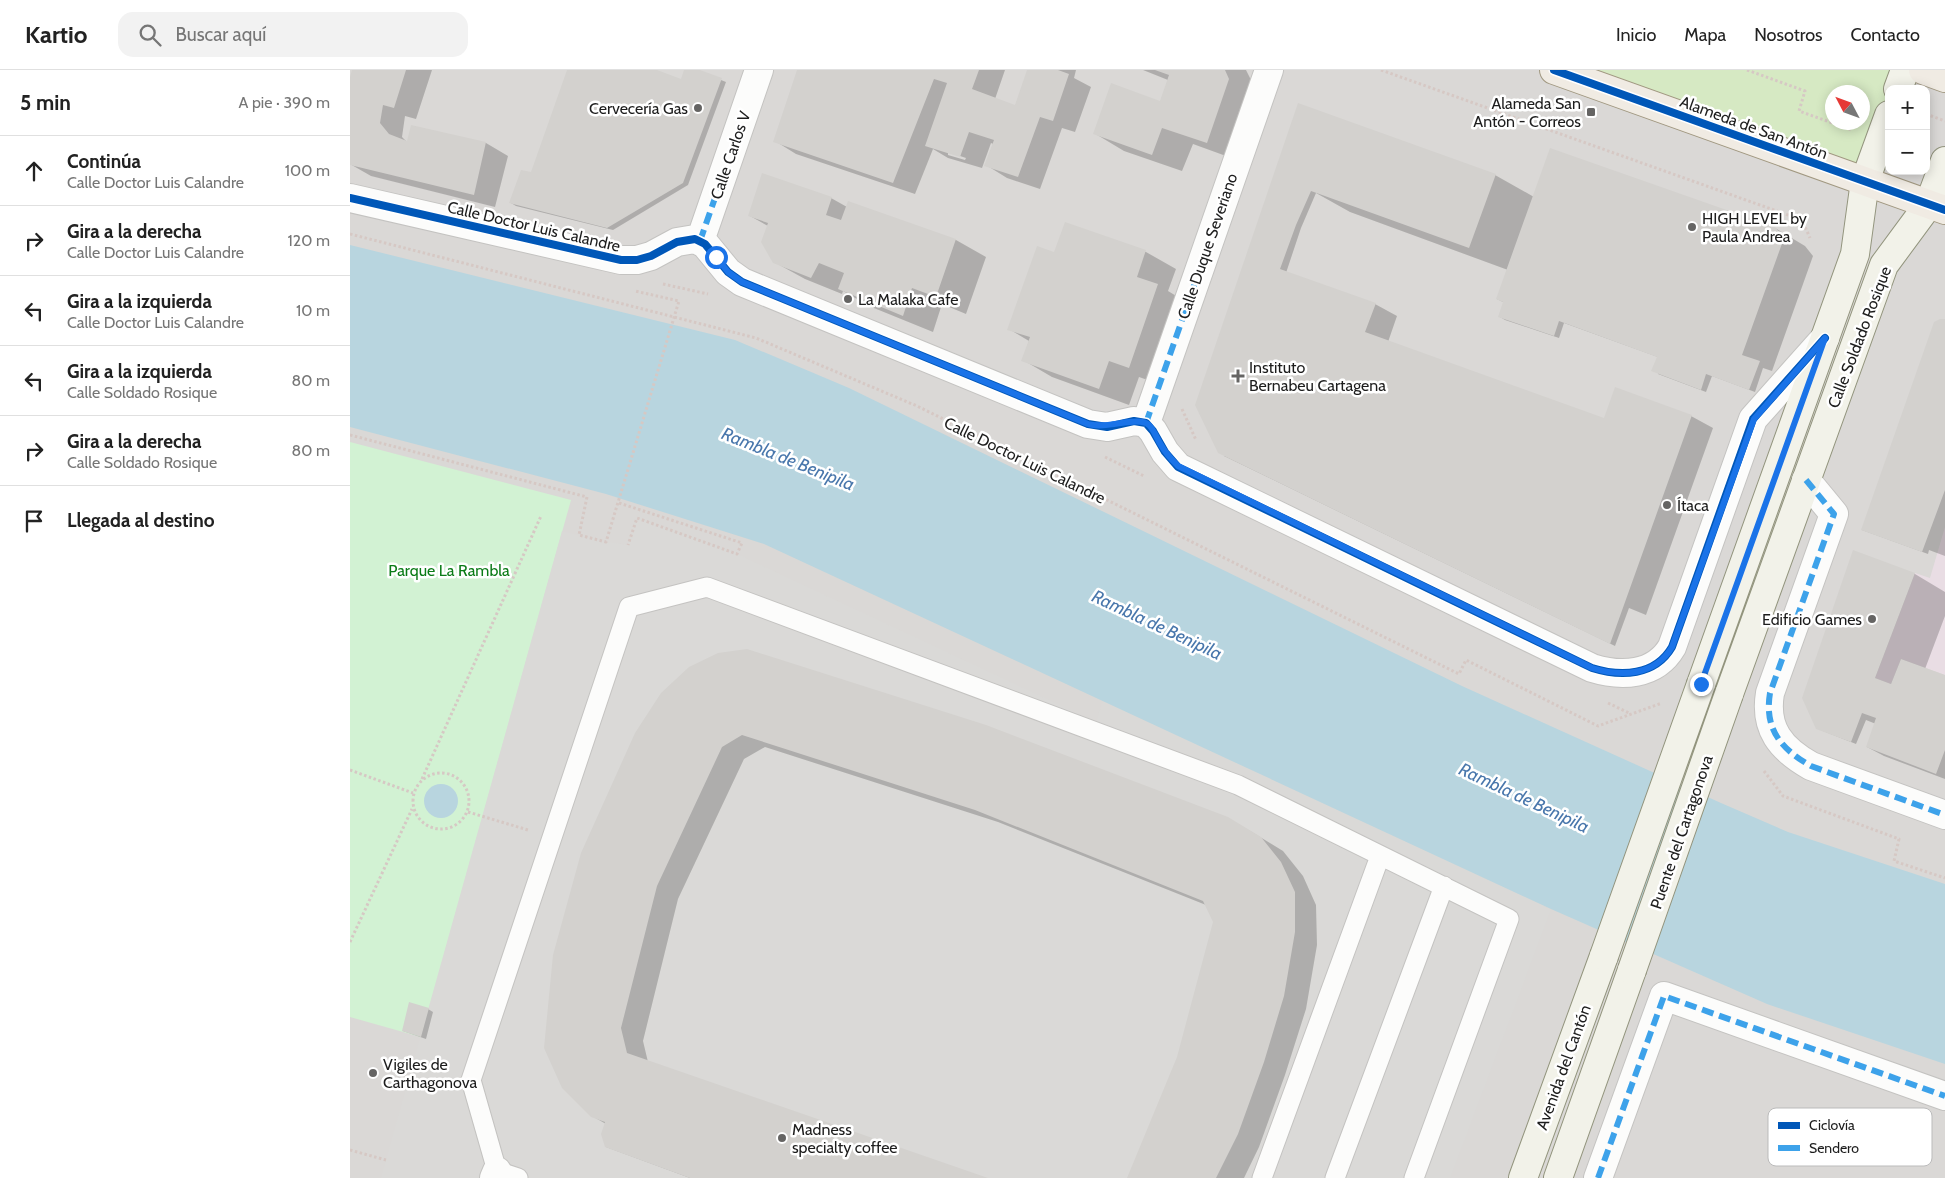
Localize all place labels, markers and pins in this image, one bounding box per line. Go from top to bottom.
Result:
place label: Alameda San Antón - Correos [1473,94,1581,131]
place label: Cervecería Gas [589,99,688,118]
marker: Cervecería Gas [692,102,704,114]
marker: Alameda San Antón - Correos [1585,106,1597,118]
place label: HIGH LEVEL by Paula Andrea [1702,209,1807,246]
marker: HIGH LEVEL by Paula Andrea [1686,221,1698,233]
place label: La Malaka Cafe [858,290,958,309]
marker: La Malaka Cafe [842,293,854,305]
place label: Instituto Bernabeu Cartagena [1249,358,1386,395]
marker: Instituto Bernabeu Cartagena [1231,369,1245,383]
place label: Ítaca [1677,496,1709,515]
marker: Ítaca [1661,499,1673,511]
place label: Edificio Games [1762,610,1862,629]
marker: Edificio Games [1866,613,1878,625]
place label: Vigiles de Carthagonova [383,1055,477,1092]
marker: Vigiles de Carthagonova [367,1067,379,1079]
place label: Madness specialty coffee [792,1120,898,1157]
marker: Madness specialty coffee [776,1132,788,1144]

